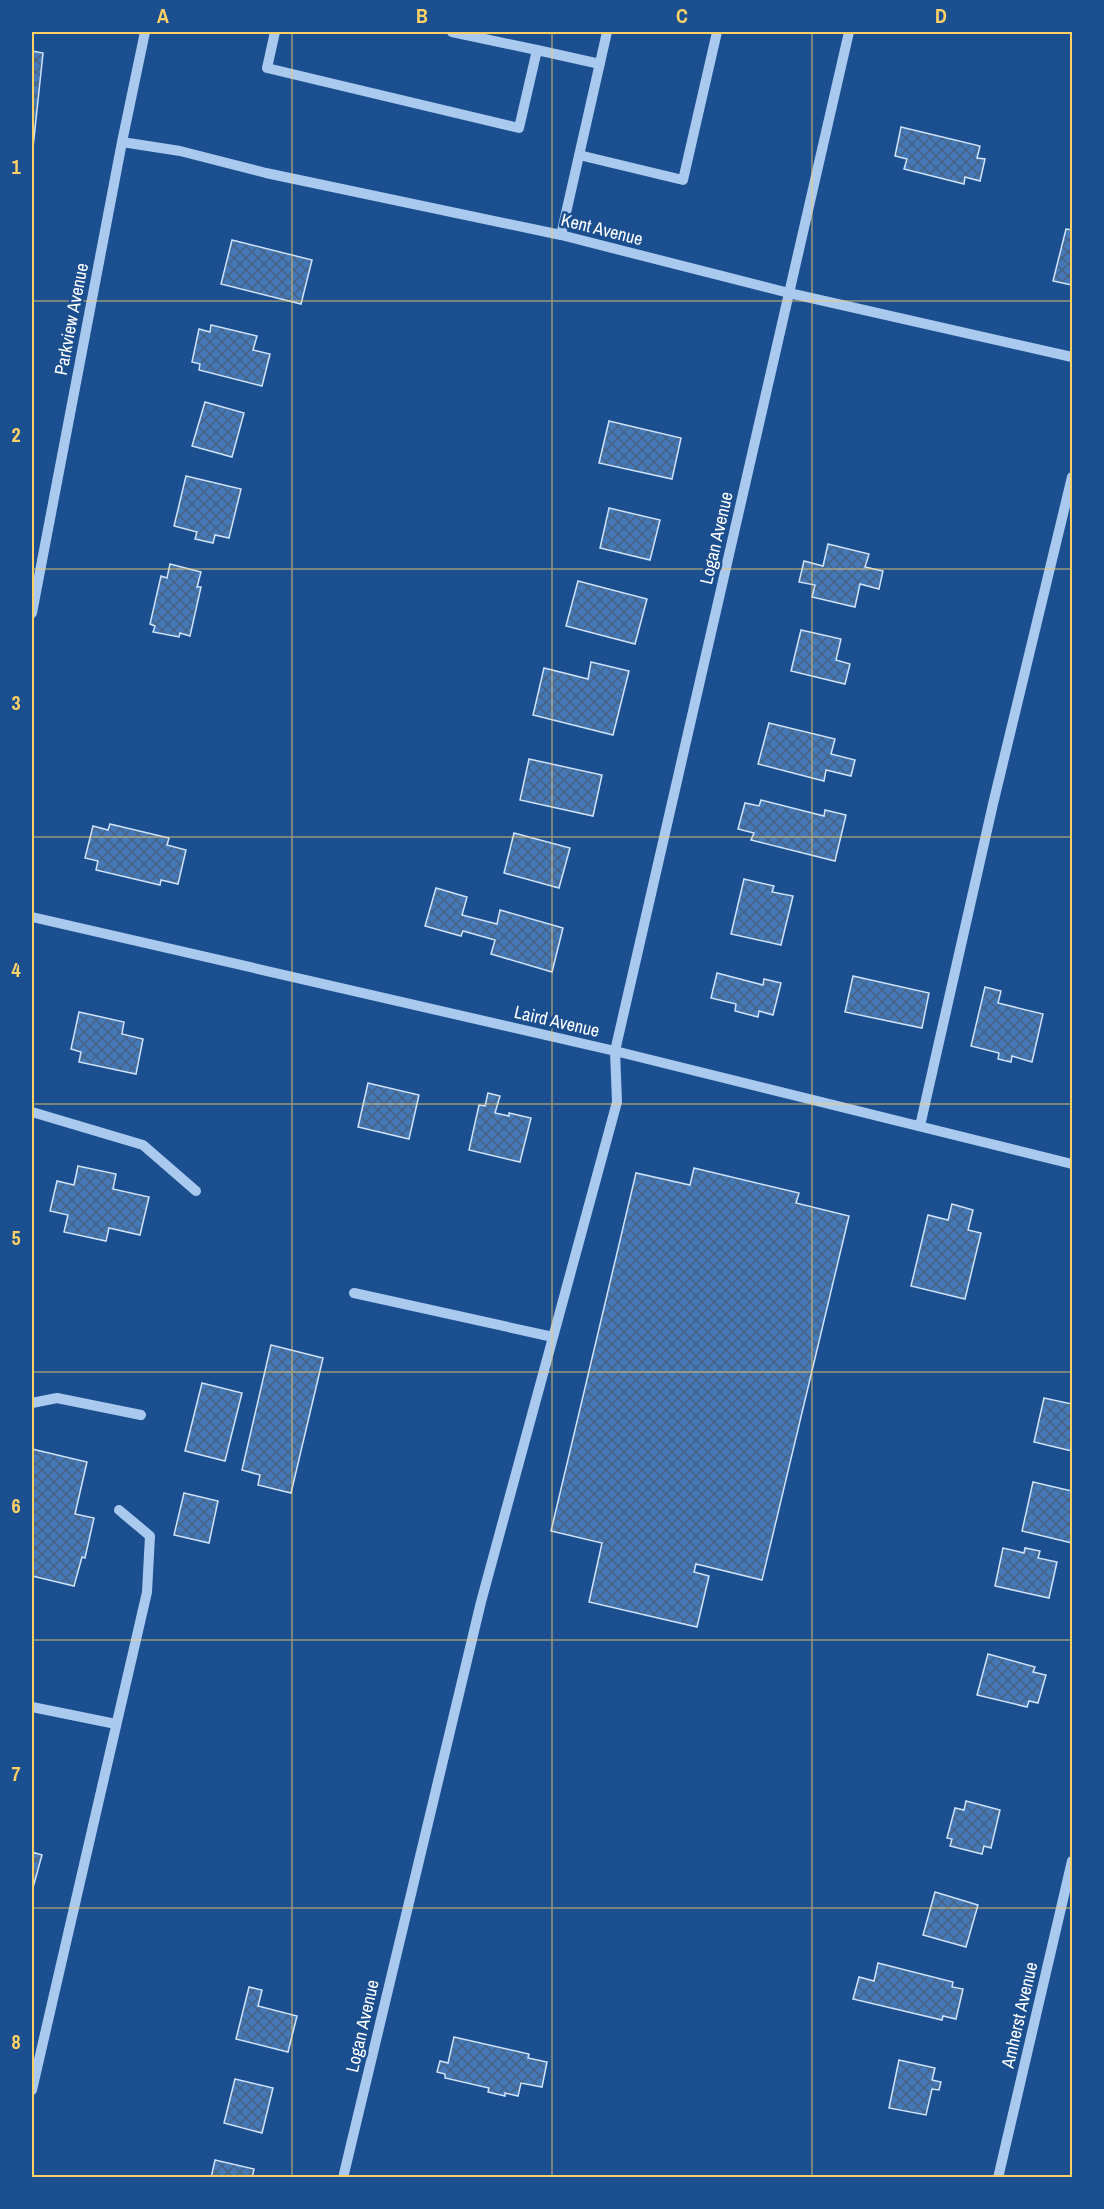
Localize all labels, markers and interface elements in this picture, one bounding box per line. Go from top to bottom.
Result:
text: A [157,2,169,29]
text: B [416,2,428,29]
text: C [676,2,688,29]
text: D [935,2,947,29]
text: 1 [11,153,21,180]
street label: Kent Avenue [558,207,646,251]
street label: Parkview Avenue [48,261,94,377]
text: 2 [11,421,21,448]
street label: Logan Avenue [693,489,739,587]
text: 3 [11,689,21,716]
text: 4 [11,956,21,983]
street label: Laird Avenue [512,999,602,1043]
text: 5 [11,1224,21,1251]
text: 6 [11,1492,21,1519]
text: 7 [11,1760,21,1787]
street label: Amherst Avenue [994,1960,1043,2071]
street label: Logan Avenue [339,1977,385,2075]
text: 8 [11,2028,21,2055]

